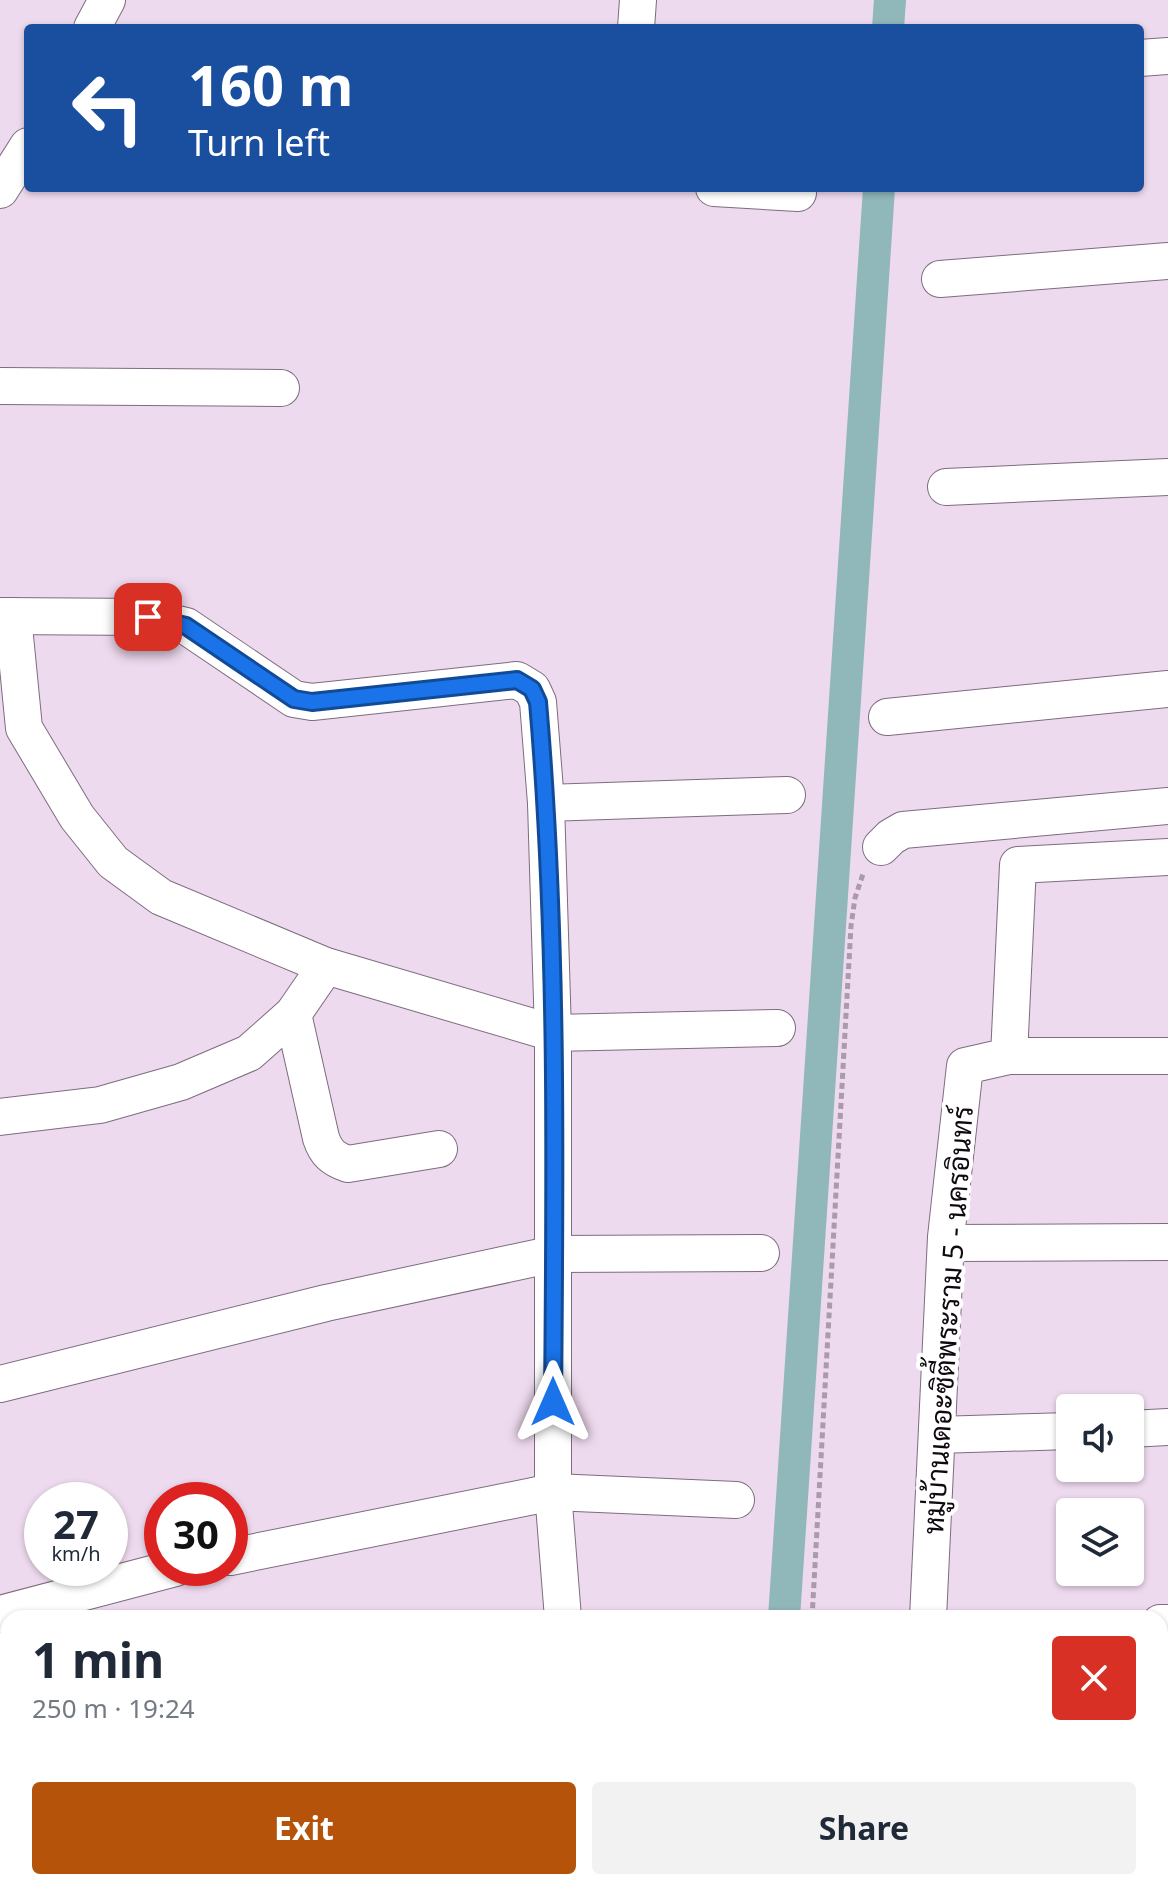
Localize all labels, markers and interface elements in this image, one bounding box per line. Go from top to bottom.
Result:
text: 160 m [188,46,353,122]
icon: left [56,56,160,160]
text: Turn left [188,118,330,167]
pin [114,583,182,651]
icon: arrive [126,595,170,639]
street label: หมู่บ้านเดอะซิตี้พระราม 5 - นครอินทร์ [909,1104,983,1536]
position arrow [511,1360,595,1444]
map controls [1056,1394,1144,1586]
button: sound [1056,1394,1144,1482]
speed limit sign: 30 [144,1482,248,1586]
text: 27 [53,1496,99,1551]
button: layers [1056,1498,1144,1586]
text: km/h [51,1540,101,1567]
text: 1 min [32,1627,164,1692]
button: close [1052,1636,1136,1720]
text: 250 m · 19:24 [32,1690,195,1726]
button: Exit [32,1782,576,1874]
button: Share [592,1782,1136,1874]

